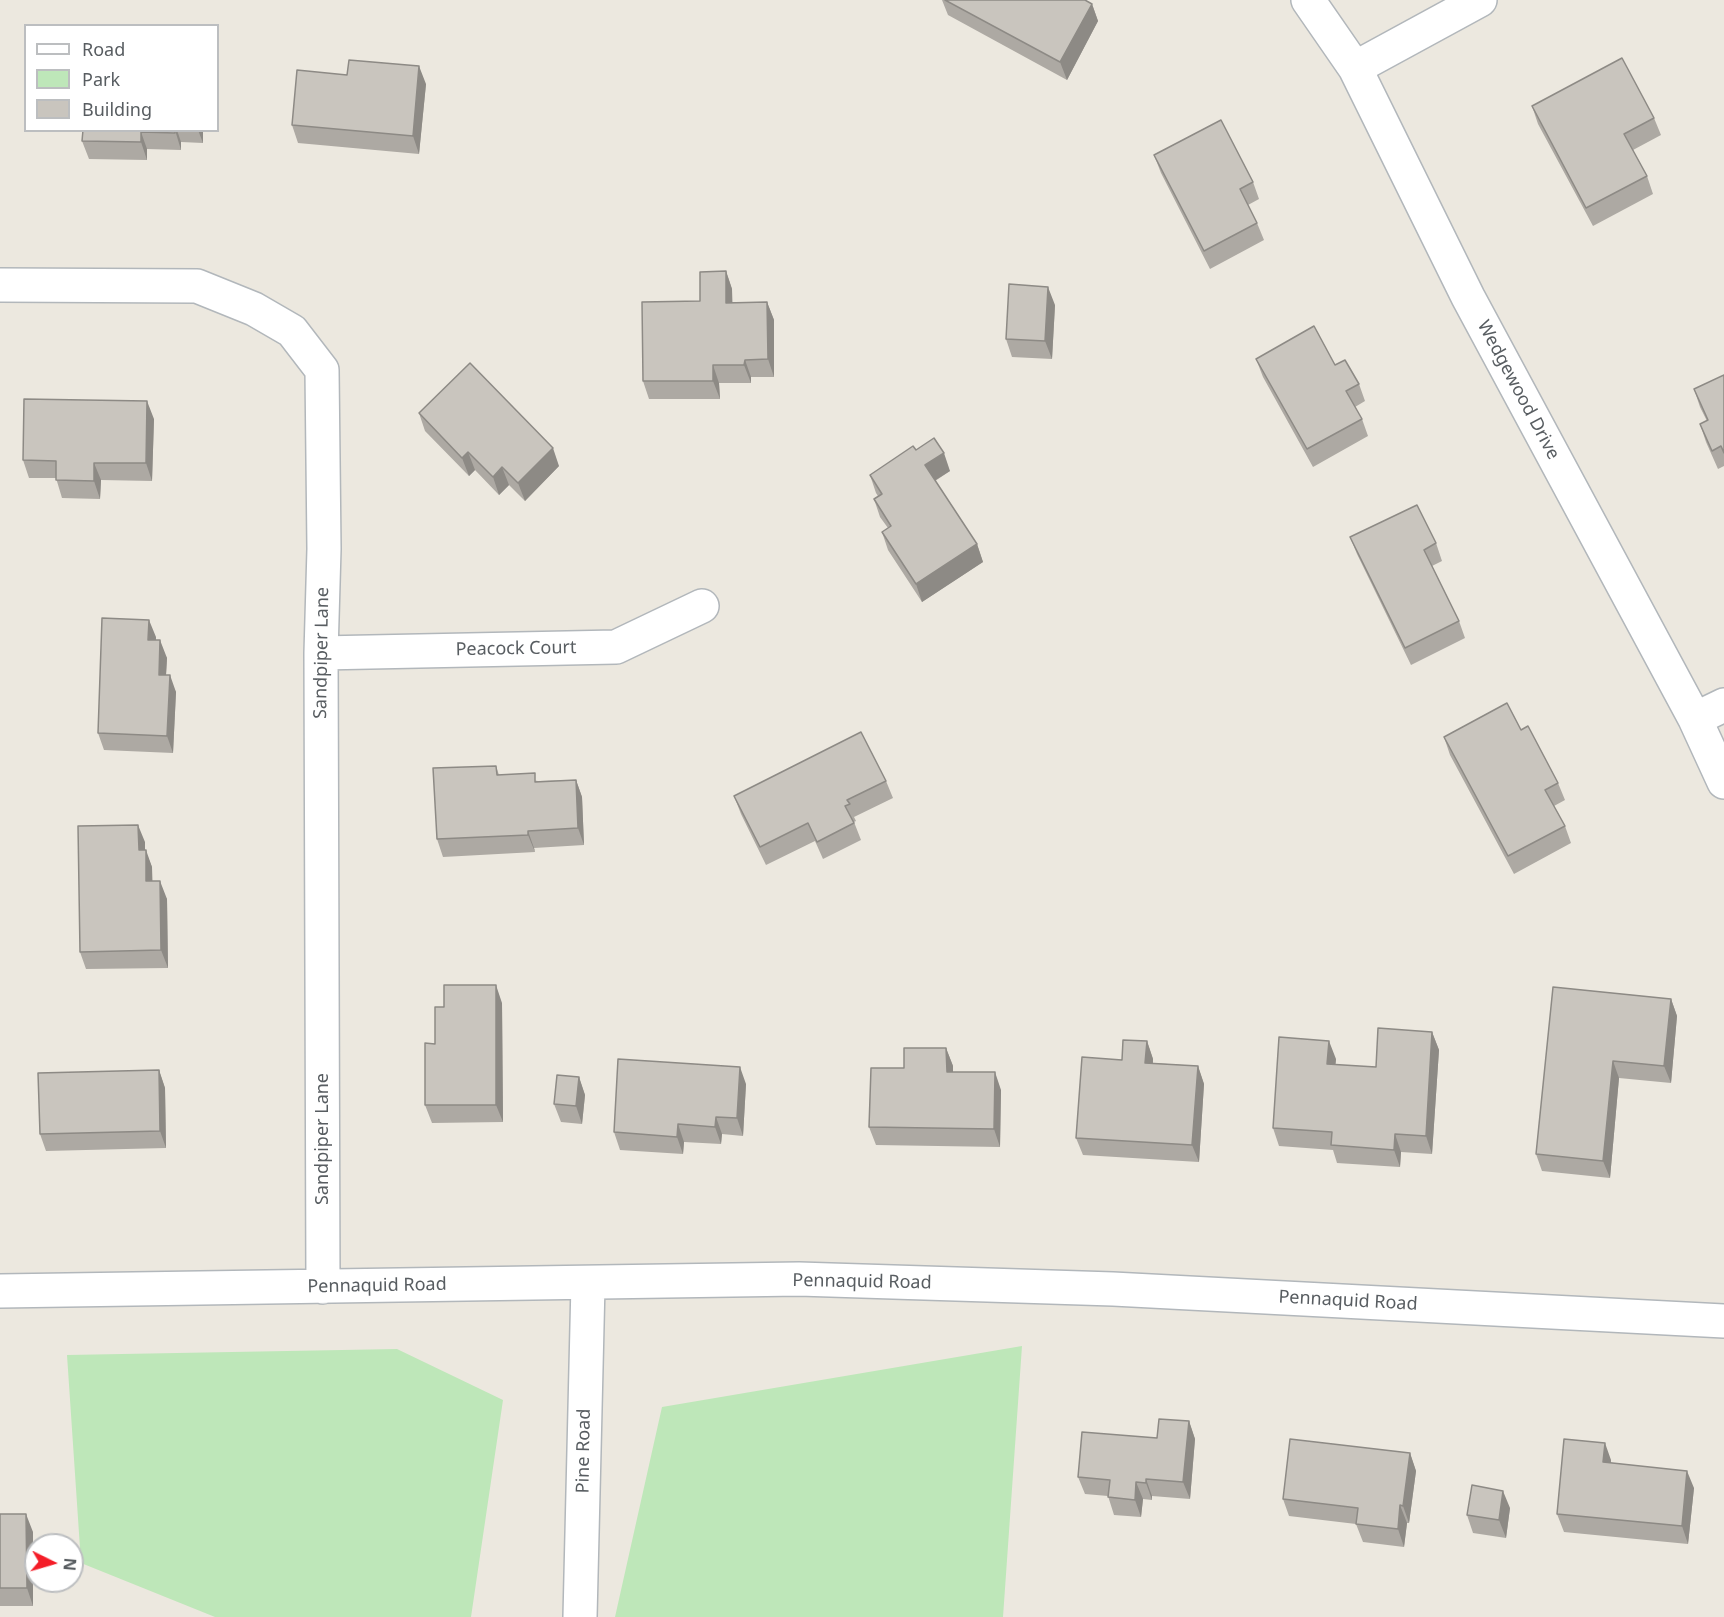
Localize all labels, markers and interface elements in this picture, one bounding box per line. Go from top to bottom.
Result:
legend [24,24,219,132]
text: Road [82,37,125,61]
text: Park [82,67,120,91]
text: Building [82,97,152,121]
street label: Wedgewood Drive [1472,317,1564,463]
street label: Sandpiper Lane [310,587,334,719]
street label: Peacock Court [455,637,577,661]
street label: Sandpiper Lane [312,1073,334,1205]
street label: Pennaquid Road [792,1270,932,1294]
street label: Pennaquid Road [307,1274,447,1298]
street label: Pennaquid Road [1278,1287,1418,1315]
street label: Pine Road [572,1408,596,1494]
north arrow [24,1533,84,1593]
text: N [58,1557,81,1572]

